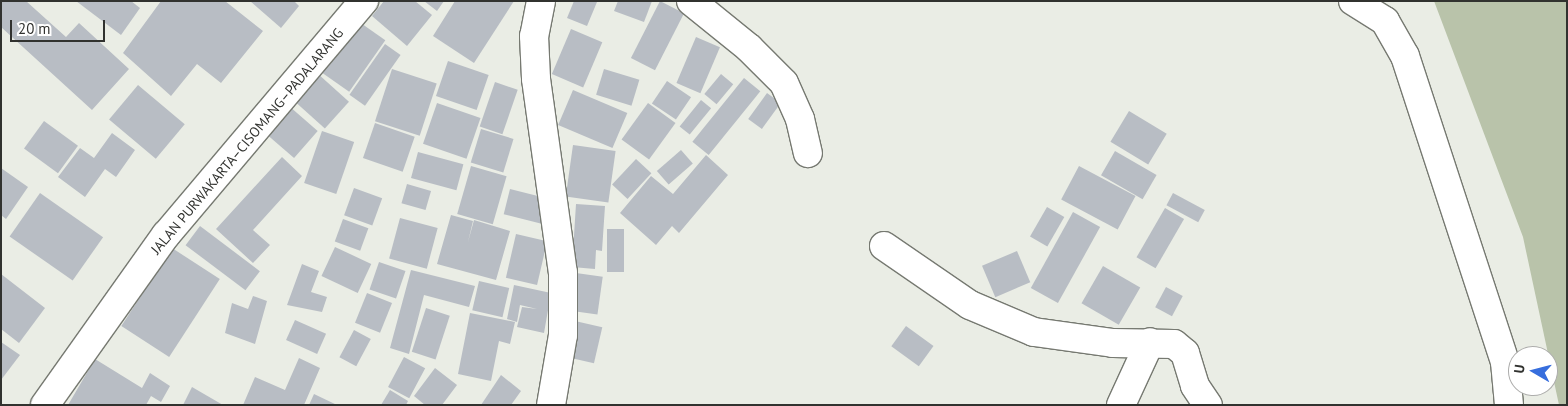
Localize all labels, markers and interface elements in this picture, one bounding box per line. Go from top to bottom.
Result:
scale bar [12,10,108,42]
text: 20 m [18,19,51,38]
street label: JALAN PURWAKARTA–CISOMANG–PADALARANG [147,25,347,257]
north arrow [1508,346,1558,396]
text: U [1510,363,1529,375]

